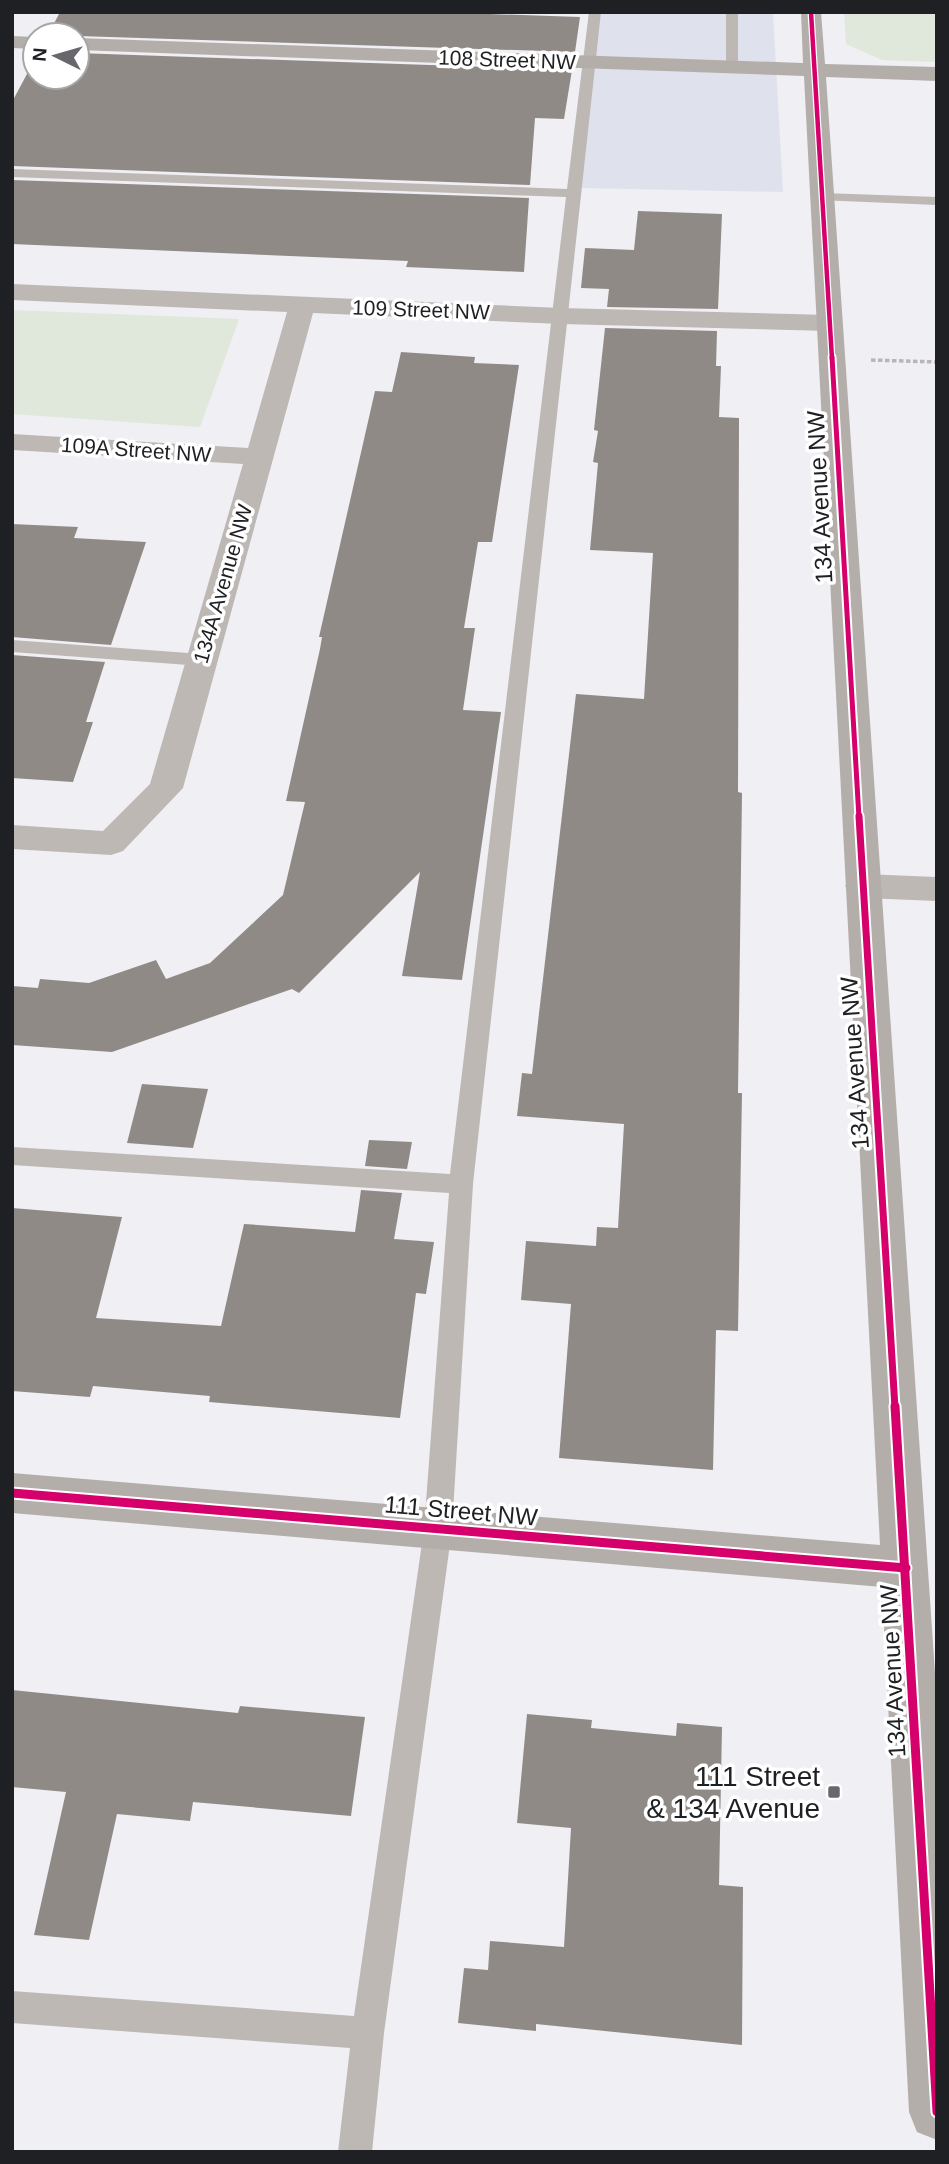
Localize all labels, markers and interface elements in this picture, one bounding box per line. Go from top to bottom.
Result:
north arrow [21,21,91,91]
street label: 108 Street NW [438,46,576,73]
text: N [29,47,51,62]
street label: 109 Street NW [352,296,490,323]
street label: 134 Avenue NW [801,410,838,584]
street label: 109A Street NW [60,433,212,466]
street label: 134A Avenue NW [189,502,256,666]
street label: 134 Avenue NW [835,975,874,1150]
street label: 111 Street NW [383,1490,539,1531]
street label: 134 Avenue NW [874,1584,911,1758]
place label: 111 Street & 134 Avenue [646,1761,820,1824]
marker: 111 Street & 134 Avenue [826,1784,842,1800]

